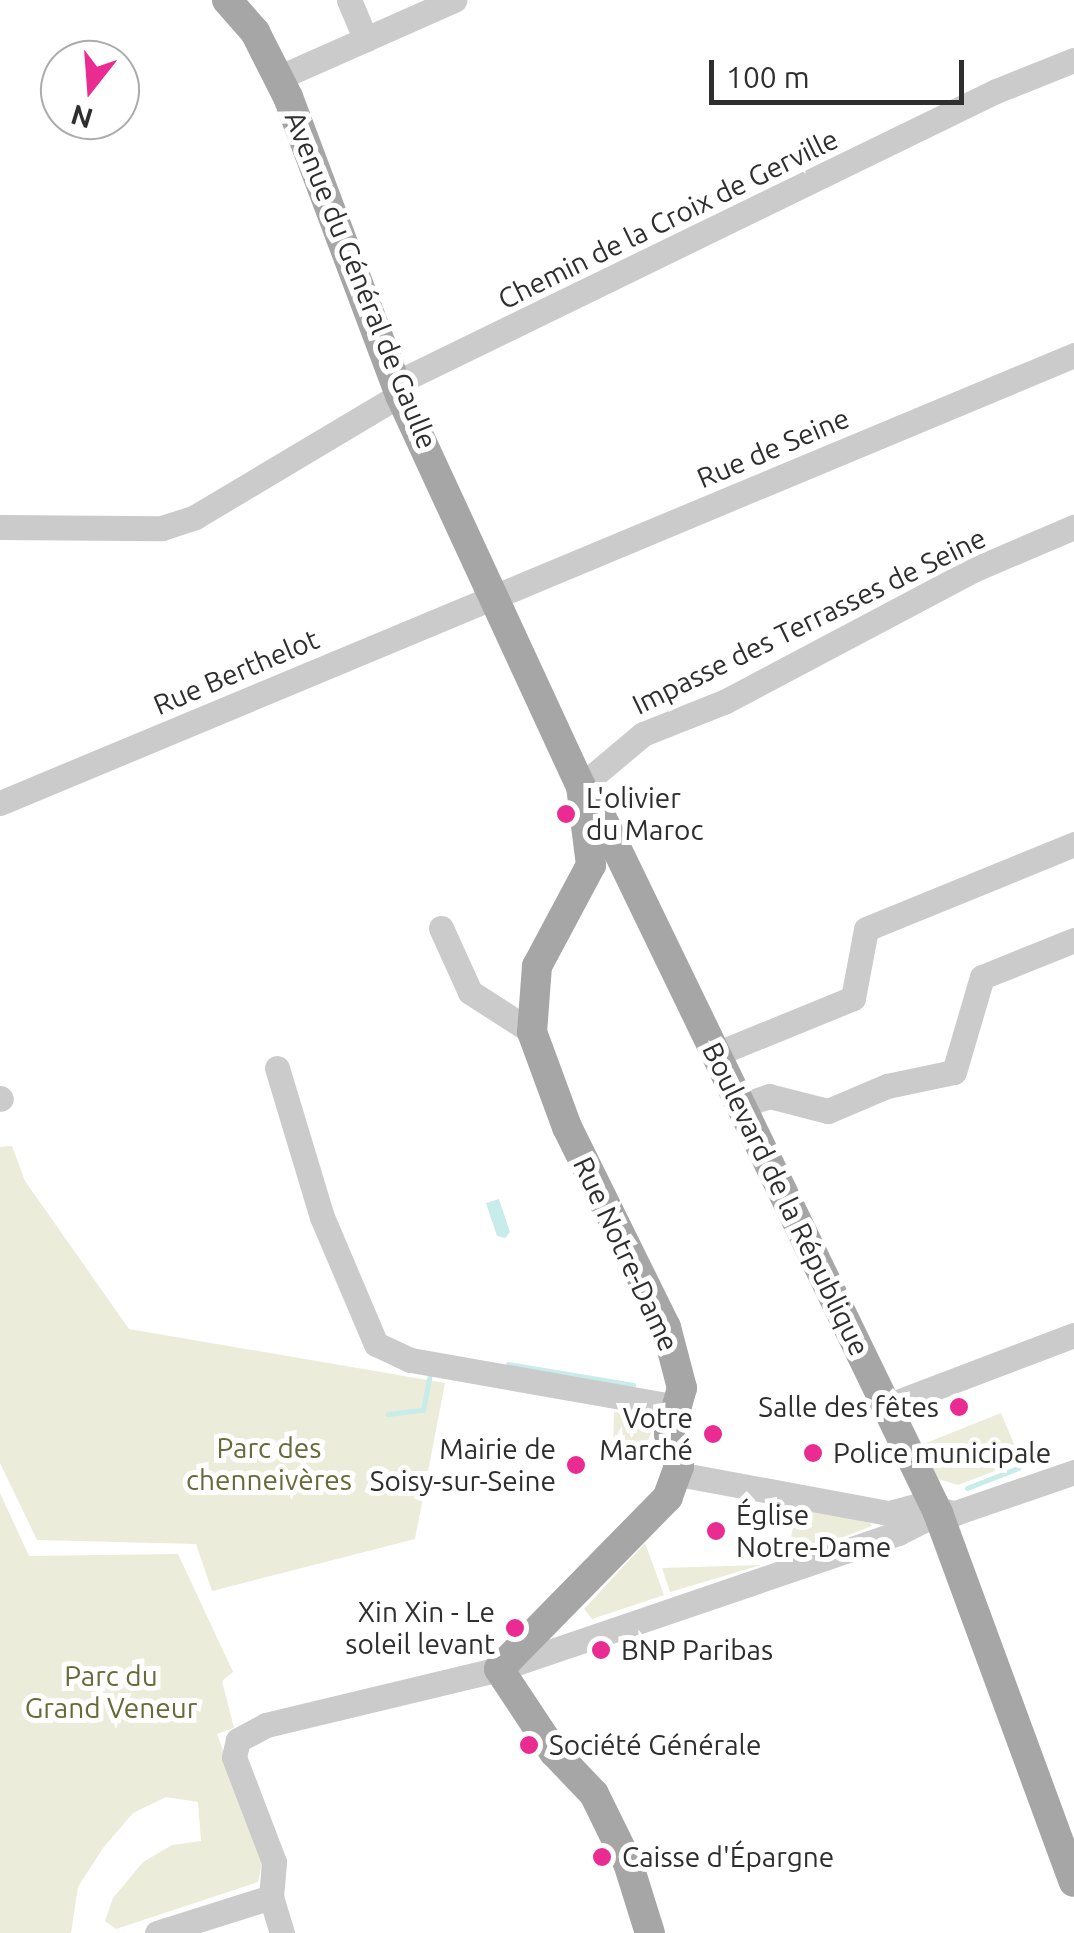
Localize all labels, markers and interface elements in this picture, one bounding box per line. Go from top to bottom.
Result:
north arrow [40,40,140,140]
scale bar [714,40,969,102]
text: 100 m [726,60,810,94]
text: N [67,99,96,135]
street label: Avenue du Général de Gaulle [278,106,444,454]
street label: Chemin de la Croix de Gerville [493,122,843,316]
street label: Rue de Seine [692,401,854,495]
street label: Impasse des Terrasses de Seine [627,521,991,721]
street label: Rue Berthelot [148,622,324,722]
place label: L'olivier du Maroc [586,781,703,847]
marker: L'olivier du Maroc [555,803,577,825]
street label: Boulevard de la République [695,1037,877,1361]
street label: Rue Notre-Dame [566,1151,686,1357]
place label: Salle des fêtes [758,1390,939,1424]
marker: Salle des fêtes [948,1396,970,1418]
place label: Votre Marché [599,1401,693,1467]
marker: Votre Marché [702,1423,724,1445]
park label: Parc des chenneivères [186,1431,352,1497]
place label: Mairie de Soisy-sur-Seine [370,1432,556,1498]
place label: Police municipale [833,1436,1051,1470]
marker: Police municipale [802,1442,824,1464]
marker: Mairie de Soisy-sur-Seine [565,1454,587,1476]
place label: Église Notre-Dame [736,1498,891,1564]
marker: Église Notre-Dame [705,1520,727,1542]
place label: Xin Xin - Le soleil levant [345,1595,495,1661]
marker: Xin Xin - Le soleil levant [504,1617,526,1639]
place label: BNP Paribas [621,1633,773,1667]
marker: BNP Paribas [590,1639,612,1661]
park label: Parc du Grand Veneur [25,1659,197,1725]
place label: Société Générale [549,1728,761,1762]
marker: Société Générale [518,1734,540,1756]
place label: Caisse d'Épargne [622,1840,834,1874]
marker: Caisse d'Épargne [591,1846,613,1868]

